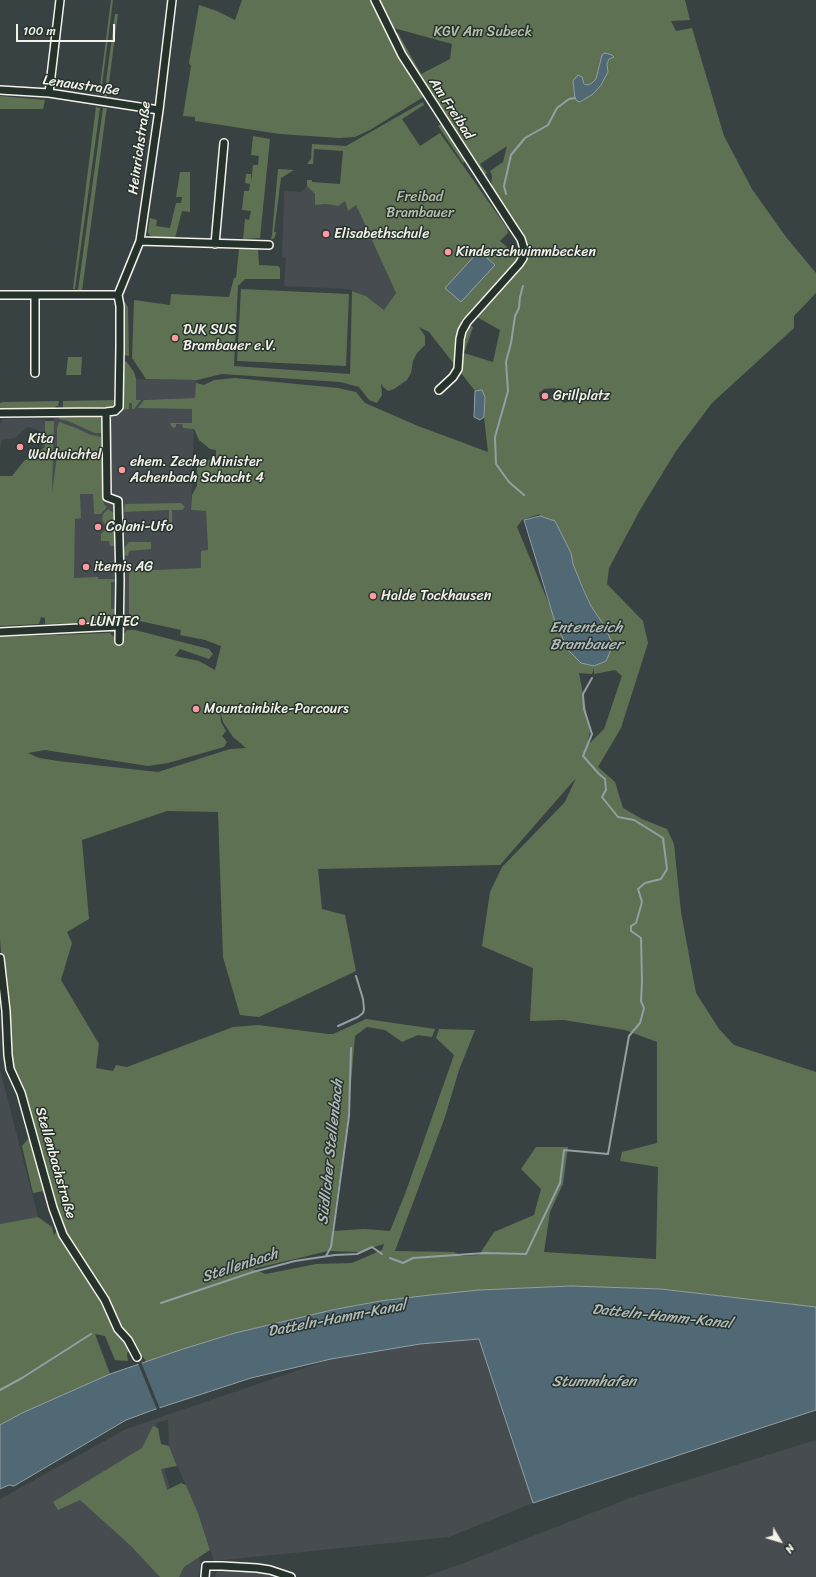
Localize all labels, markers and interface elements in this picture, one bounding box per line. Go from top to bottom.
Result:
scale bar [18,16,117,42]
text: 100 m [23,20,56,42]
park label: KGV Am Subeck [434,24,532,40]
street label: Lenaustraße [41,72,121,100]
street label: Am Freibad [425,75,477,143]
street label: Heinrichstraße [125,100,155,196]
park label: Freibad Brambauer [386,189,454,222]
place label: Elisabethschule [334,226,430,242]
marker: Elisabethschule [321,229,331,239]
place label: Kinderschwimmbecken [456,244,596,260]
marker: Kinderschwimmbecken [443,247,453,257]
place label: DJK SUS Brambauer e.V. [183,322,277,354]
marker: DJK SUS Brambauer e.V. [170,333,180,343]
place label: Grillplatz [553,388,610,404]
marker: Grillplatz [540,391,550,401]
place label: Kita Waldwichtel [28,431,101,464]
marker: Kita Waldwichtel [15,442,25,452]
place label: ehem. Zeche Minister Achenbach Schacht 4 [130,454,264,486]
marker: ehem. Zeche Minister Achenbach Schacht 4 [117,465,127,475]
place label: Colani-Ufo [106,519,173,535]
marker: Colani-Ufo [93,522,103,532]
place label: itemis AG [94,559,153,575]
marker: itemis AG [81,562,91,572]
place label: Halde Tockhausen [381,588,491,604]
marker: Halde Tockhausen [368,591,378,601]
place label: LÜNTEC [90,614,139,630]
marker: LÜNTEC [77,617,87,627]
water label: Ententeich Brambauer [550,619,622,654]
place label: Mountainbike-Parcours [204,701,349,717]
marker: Mountainbike-Parcours [191,704,201,714]
water label: Südlicher Stellenbach [314,1079,348,1225]
street label: Stellenbachstraße [31,1105,79,1221]
water label: Stellenbach [200,1245,280,1287]
water label: Datteln-Hamm-Kanal [266,1297,408,1341]
water label: Datteln-Hamm-Kanal [591,1301,733,1333]
water label: Stummhafen [552,1373,636,1391]
north arrow [760,1521,800,1561]
text: N [780,1540,800,1558]

